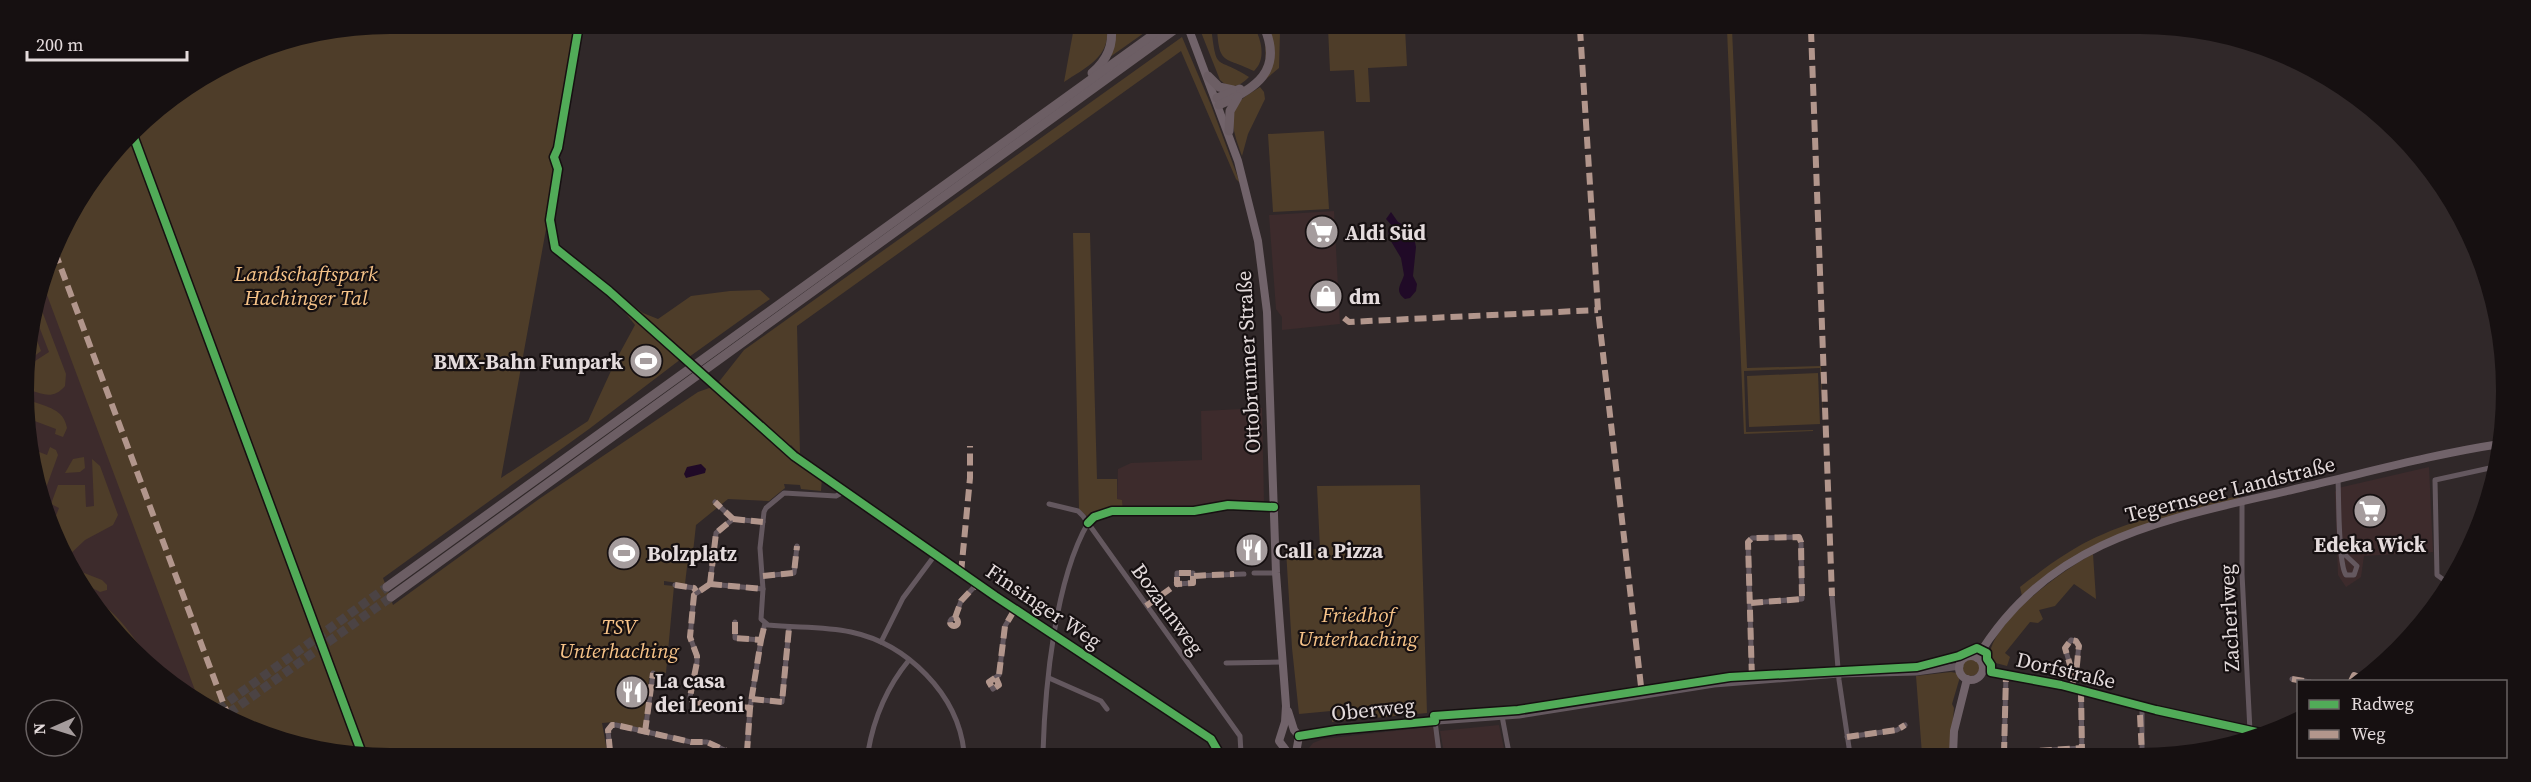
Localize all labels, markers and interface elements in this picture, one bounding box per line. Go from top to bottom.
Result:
scale bar [27,24,188,62]
text: 200 m [36,32,83,57]
supermarket icon: Aldi Süd [1304,214,1340,250]
place label: Aldi Süd [1345,218,1426,247]
park label: Landschaftspark Hachinger Tal [233,259,378,312]
street label: Ottobrunner Straße [1229,270,1267,454]
shop icon: dm [1308,278,1344,314]
place label: dm [1349,282,1381,311]
sports icon: BMX-Bahn Funpark [628,343,664,379]
place label: BMX-Bahn Funpark [433,347,623,376]
street label: Tegernseer Landstraße [2122,449,2338,529]
supermarket icon: Edeka Wick [2352,493,2388,529]
place label: Edeka Wick [2314,530,2427,559]
restaurant icon: Call a Pizza [1234,532,1270,568]
sports icon: Bolzplatz [606,535,642,571]
place label: Call a Pizza [1275,536,1384,565]
place label: Bolzplatz [647,539,737,568]
street label: Finsinger Weg [980,557,1108,656]
street label: Bozaunweg [1125,557,1211,661]
street label: Zacherlweg [2212,563,2246,672]
park label: Friedhof Unterhaching [1298,600,1419,653]
park label: TSV Unterhaching [559,612,680,665]
street label: Dorfstraße [2013,644,2119,696]
place label: La casa dei Leoni [655,666,744,719]
restaurant icon: La casa dei Leoni [614,674,650,710]
legend [2297,680,2507,758]
street label: Oberweg [1330,690,1416,728]
text: Radweg [2351,691,2414,716]
north arrow [24,698,84,758]
text: Weg [2351,721,2386,746]
text: N [28,722,50,735]

